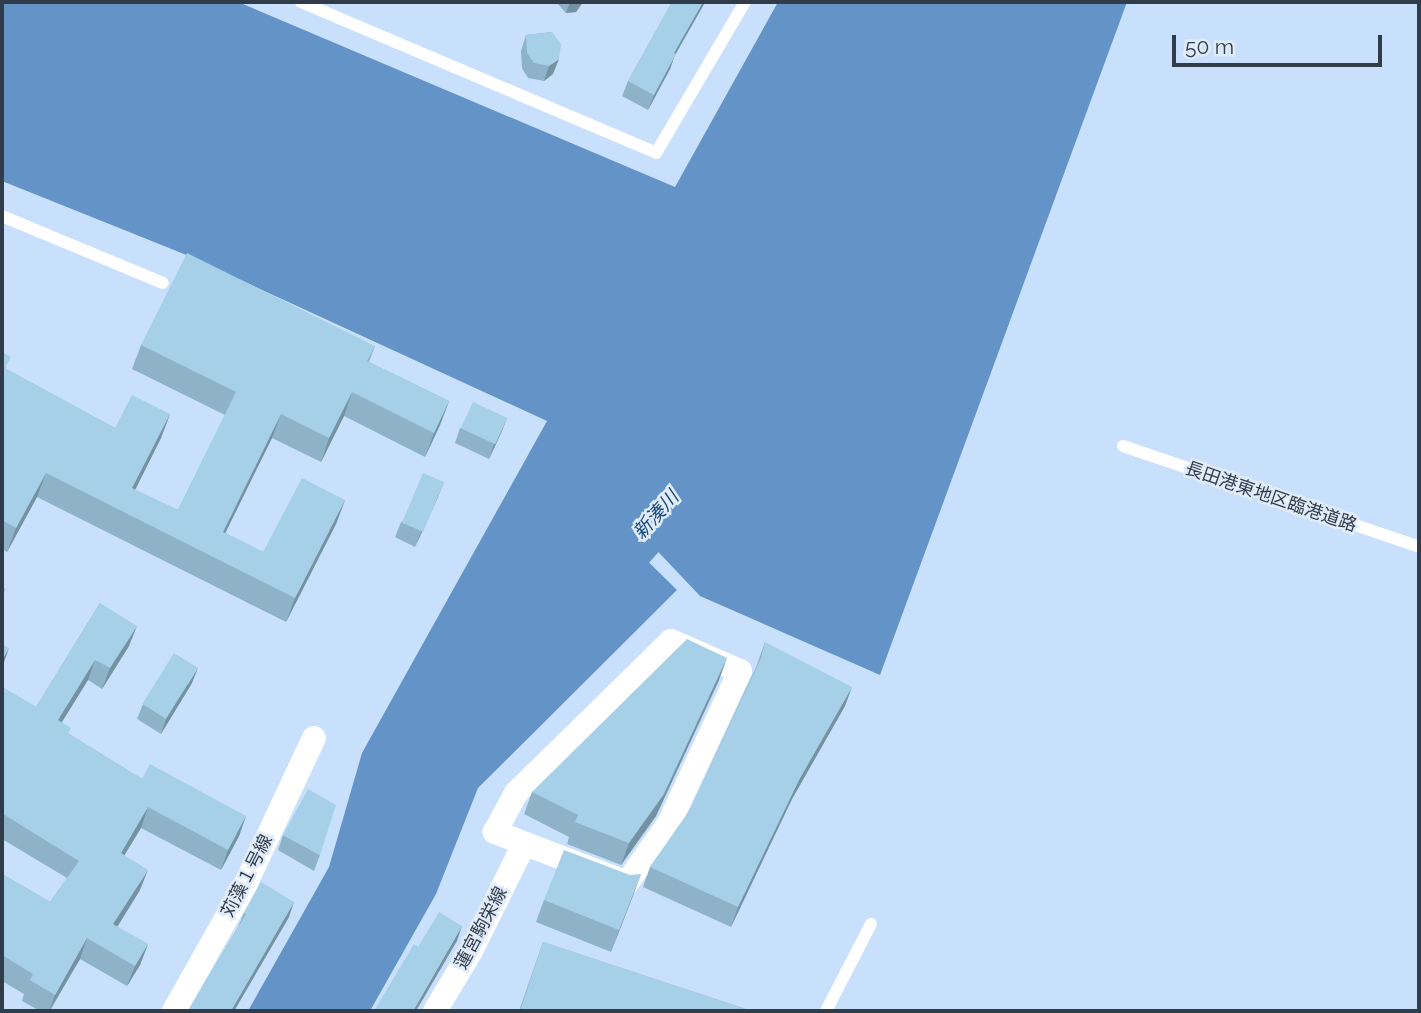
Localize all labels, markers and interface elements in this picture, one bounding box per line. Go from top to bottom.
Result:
scale bar [1176,21,1386,65]
text: 50 m [1185,34,1234,59]
street label: 長田港東地区臨港道路 [1182,457,1360,537]
water label: 新湊川 [628,486,684,544]
street label: 苅藻１号線 [217,831,277,921]
street label: 蓮宮駒栄線 [450,883,512,973]

